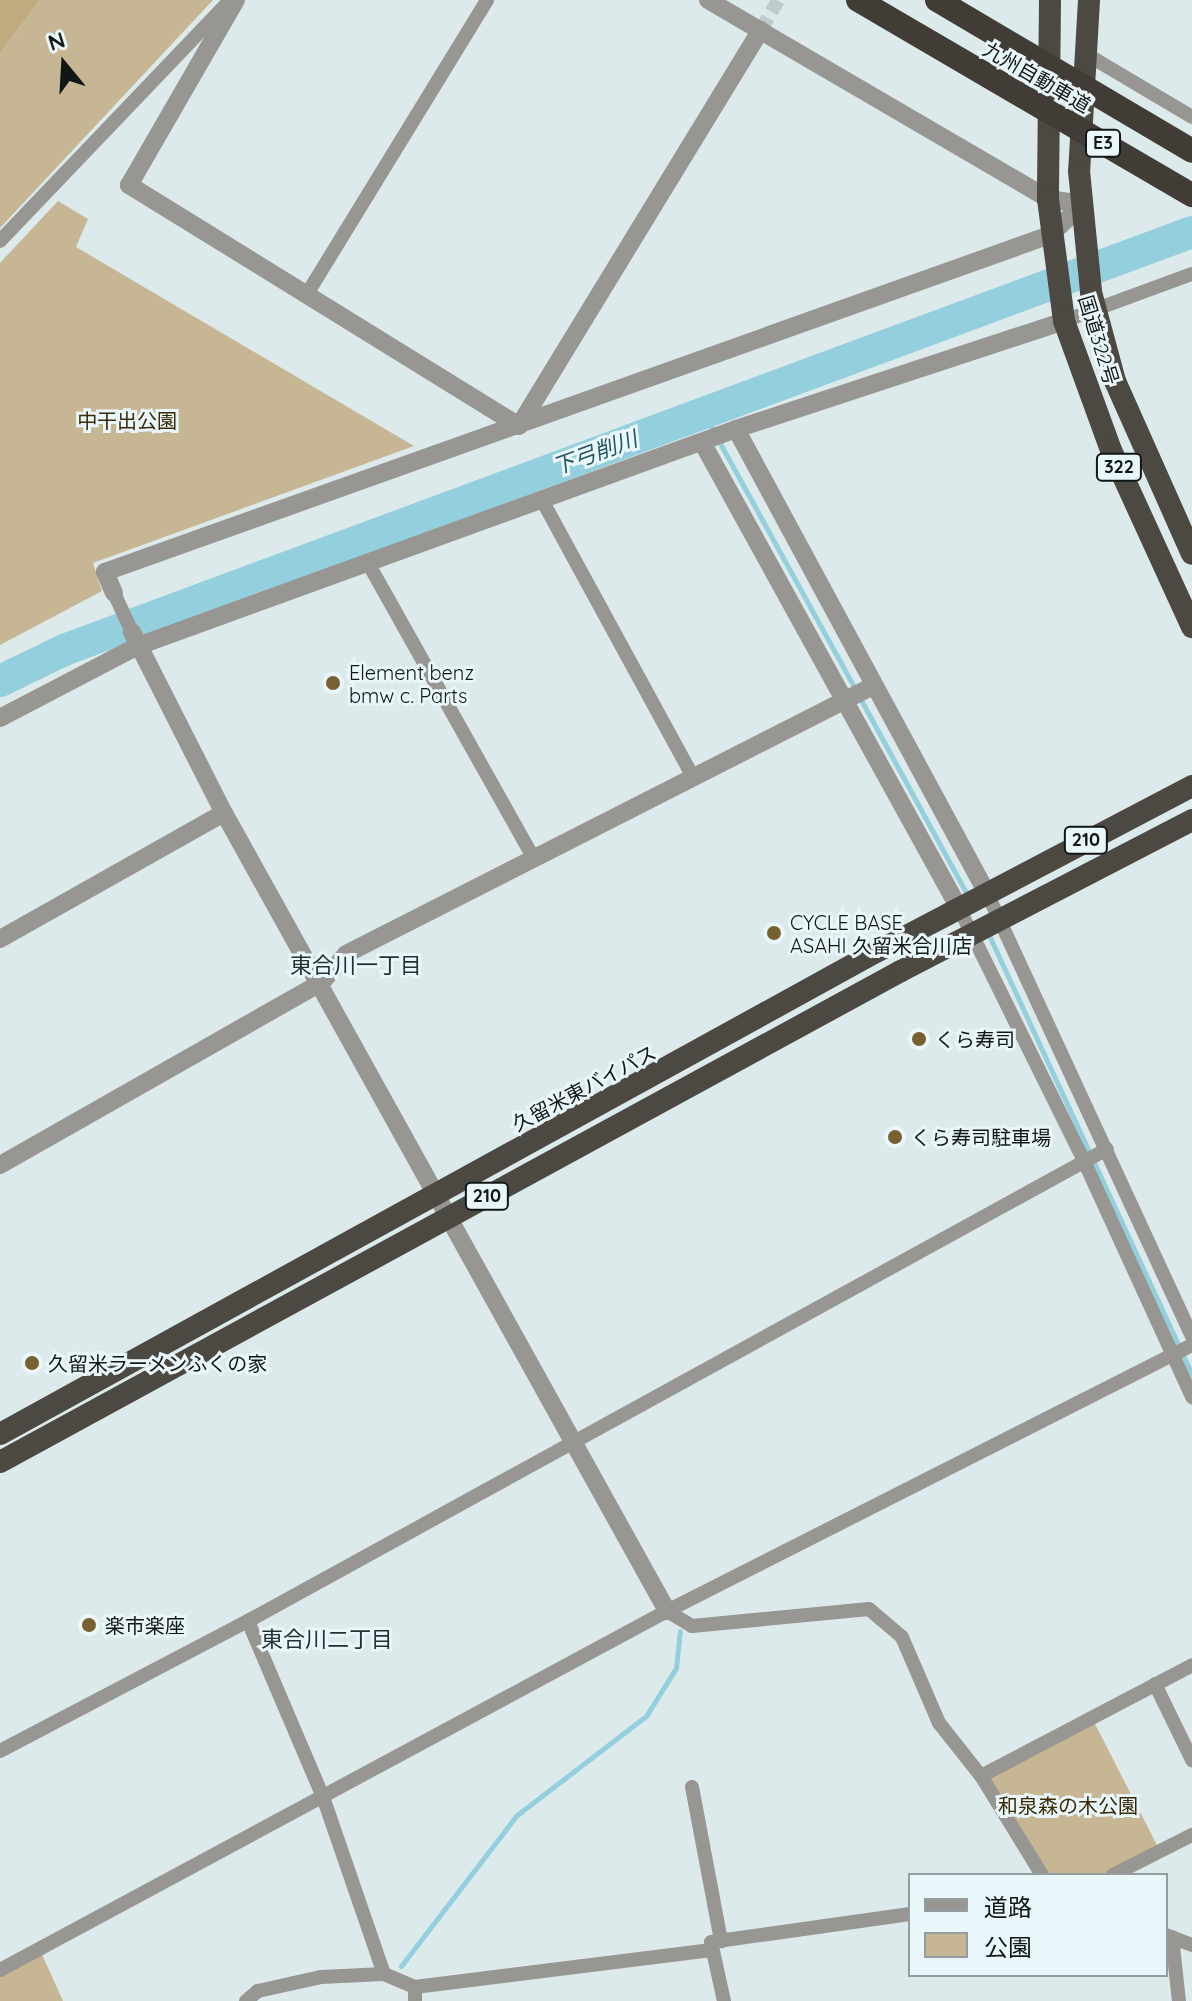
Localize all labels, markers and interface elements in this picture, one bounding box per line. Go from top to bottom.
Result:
north arrow [24,24,104,104]
text: N [45,25,69,57]
street label: 九州自動車道 [979,37,1095,117]
road number: E3 [1085,129,1121,157]
street label: 国道322号 [1074,292,1124,388]
park label: 中干出公園 [77,408,177,432]
water label: 下弓削川 [549,426,641,480]
road number: 322 [1095,453,1143,481]
place label: Element benz bmw c. Parts [349,660,474,707]
marker: Element benz bmw c. Parts [324,674,342,692]
road number: 210 [1062,826,1110,854]
place label: CYCLE BASE ASAHI 久留米合川店 [790,910,972,957]
marker: CYCLE BASE ASAHI 久留米合川店 [765,924,783,942]
district label: 東合川一丁目 [290,953,422,979]
place label: くら寿司 [935,1027,1015,1051]
marker: くら寿司 [910,1030,928,1048]
street label: 久留米東バイパス [508,1040,660,1136]
place label: くら寿司駐車場 [911,1125,1051,1149]
marker: くら寿司駐車場 [886,1128,904,1146]
road number: 210 [463,1182,511,1210]
place label: 久留米ラーメンふくの家 [48,1351,268,1375]
marker: 久留米ラーメンふくの家 [23,1354,41,1372]
place label: 楽市楽座 [105,1613,185,1637]
marker: 楽市楽座 [80,1616,98,1634]
district label: 東合川二丁目 [261,1627,393,1653]
park label: 和泉森の木公園 [998,1793,1138,1817]
legend [908,1873,1168,1977]
text: 道路 [984,1892,1032,1922]
text: 公園 [984,1932,1032,1962]

